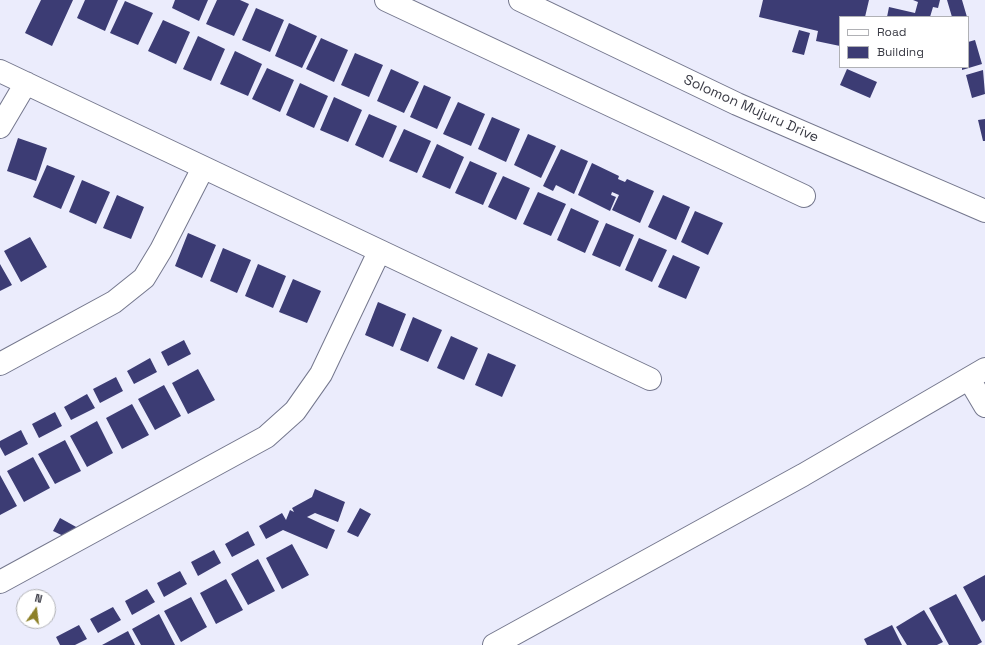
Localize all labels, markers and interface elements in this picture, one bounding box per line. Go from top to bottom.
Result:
legend [839,16,969,68]
text: Road [877,24,906,40]
text: Building [877,44,924,60]
street label: Solomon Mujuru Drive [681,72,821,146]
north arrow [16,589,56,629]
text: N [33,591,44,606]

